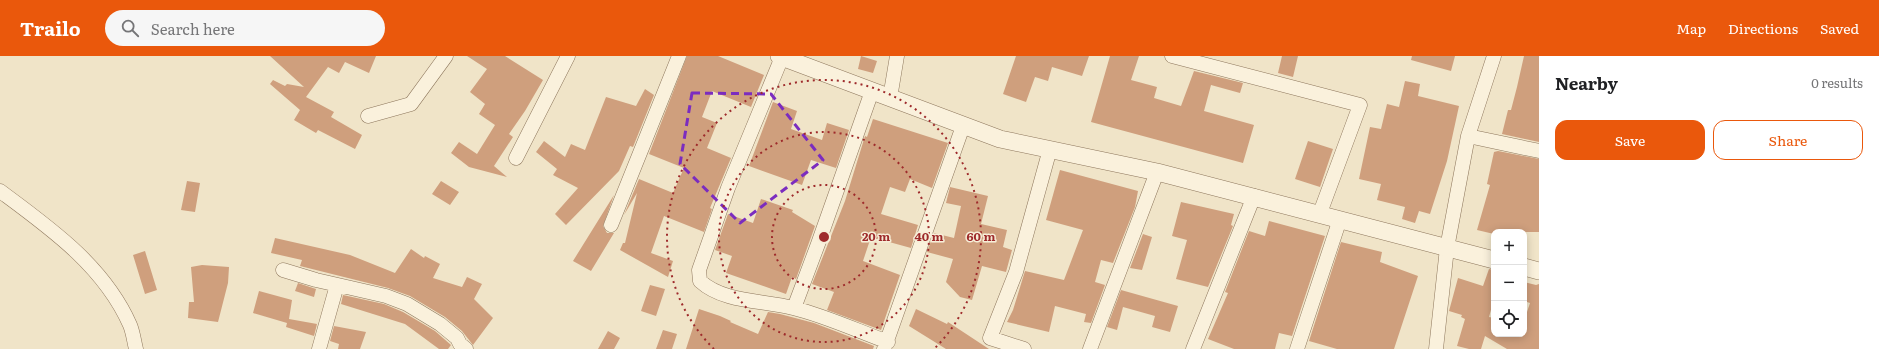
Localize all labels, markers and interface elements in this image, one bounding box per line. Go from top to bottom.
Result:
search box [105,10,385,46]
text: Trailo [20,14,81,42]
icon: search [119,17,141,39]
text: Search here [151,17,235,40]
text: Map [1676,18,1706,38]
text: Directions [1728,18,1798,38]
text: Saved [1820,18,1859,38]
text: Nearby [1555,70,1618,95]
text: 0 results [1811,73,1863,92]
button: Save [1555,120,1705,160]
button: Share [1713,120,1863,160]
text: 20 m [862,227,890,245]
text: 40 m [915,227,944,245]
text: 60 m [967,227,995,245]
map controls [1491,229,1527,337]
button: + [1491,229,1527,265]
centre of rings [817,230,831,244]
button: − [1491,265,1527,301]
button: locate [1491,301,1527,337]

